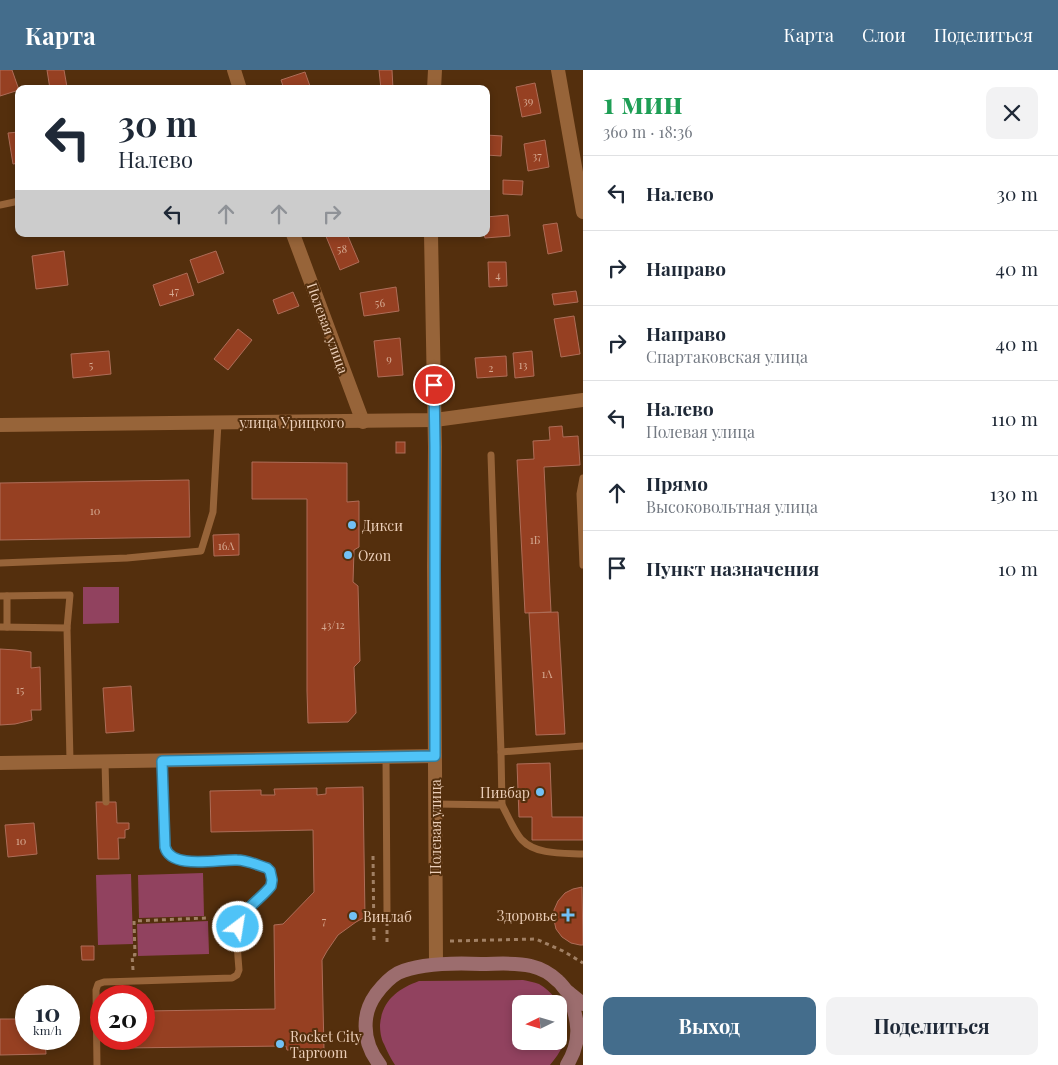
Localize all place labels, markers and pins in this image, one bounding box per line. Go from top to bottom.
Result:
pin [413,364,455,406]
place label: Дикси [362,516,403,535]
marker: Дикси [346,519,358,531]
place label: Ozon [358,546,392,565]
marker: Ozon [342,549,354,561]
place label: Пивбар [480,783,530,802]
marker: Пивбар [534,786,546,798]
place label: Здоровье [497,906,557,925]
place label: Винлаб [363,907,412,926]
marker: Здоровье [561,908,575,922]
marker: Винлаб [347,910,359,922]
place label: Rocket City Taproom [290,1027,362,1062]
marker: Rocket City Taproom [274,1038,286,1050]

